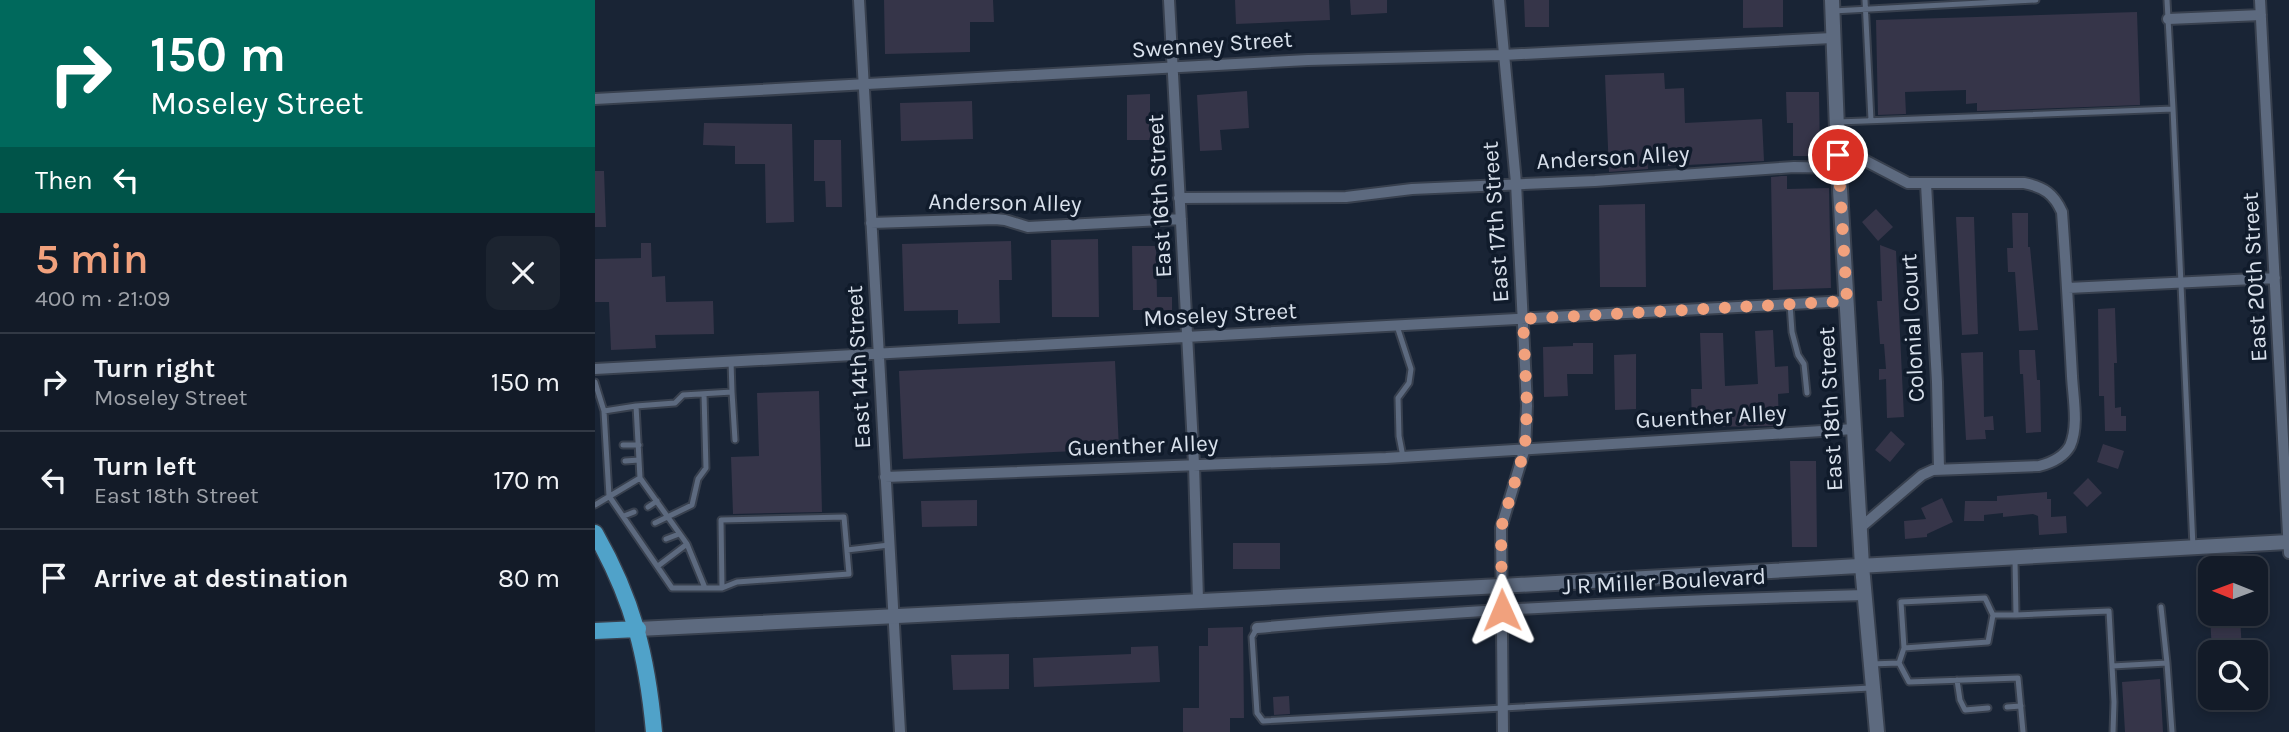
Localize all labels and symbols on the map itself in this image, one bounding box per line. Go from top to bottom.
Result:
street label: Swenney Street [1131,25,1294,64]
street label: East 16th Street [1142,113,1177,278]
pin [1808,125,1868,185]
street label: East 17th Street [1476,140,1515,303]
street label: Anderson Alley [1536,140,1691,175]
street label: Anderson Alley [928,188,1082,217]
street label: East 20th Street [2237,191,2272,363]
street label: Colonial Court [1895,253,1930,403]
street label: East 14th Street [841,284,876,449]
street label: Moseley Street [1143,297,1298,332]
street label: East 18th Street [1813,326,1848,492]
street label: Guenther Alley [1635,399,1787,434]
street label: Guenther Alley [1067,429,1219,462]
north arrow [2198,556,2268,626]
street label: J R Miller Boulevard [1561,563,1767,600]
position arrow [1465,573,1539,647]

